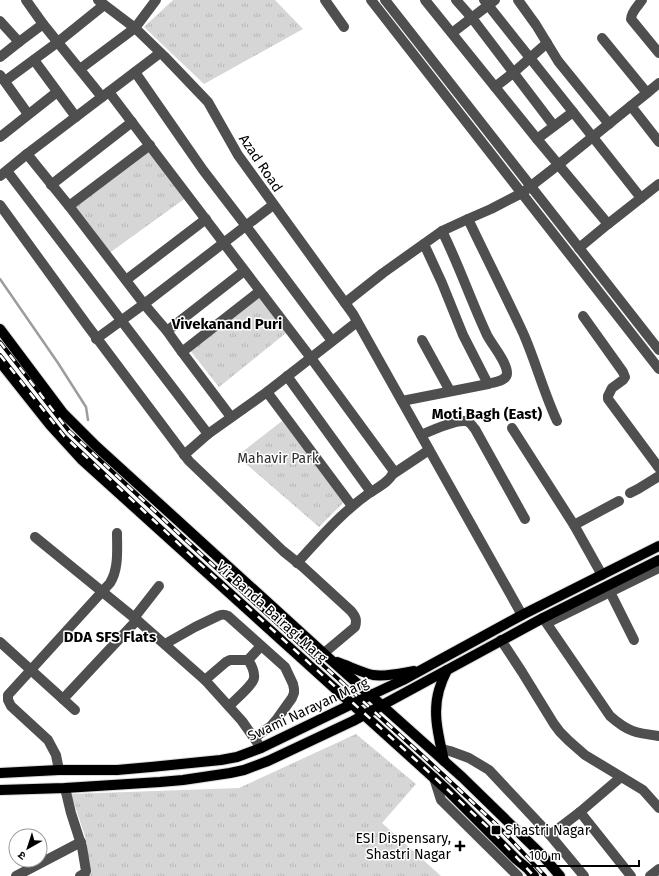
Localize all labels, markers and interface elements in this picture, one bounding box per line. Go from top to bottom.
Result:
street label: Azad Road [235,131,286,195]
district label: Vivekanand Puri [171,315,282,333]
district label: Moti Bagh (East) [432,405,542,423]
park label: Mahavir Park [237,450,320,467]
street label: Vir Banda Bairagi Marg [213,558,331,667]
district label: DDA SFS Flats [64,628,156,646]
street label: Swami Narayan Marg [245,674,372,745]
place label: Shastri Nagar [505,822,591,839]
marker: Shastri Nagar [490,824,502,836]
north arrow [8,828,48,868]
place label: ESI Dispensary, Shastri Nagar [355,830,452,863]
marker: ESI Dispensary, Shastri Nagar [454,840,466,852]
scale bar [523,842,639,868]
text: उ [15,848,29,862]
text: 100 m [529,849,561,863]

